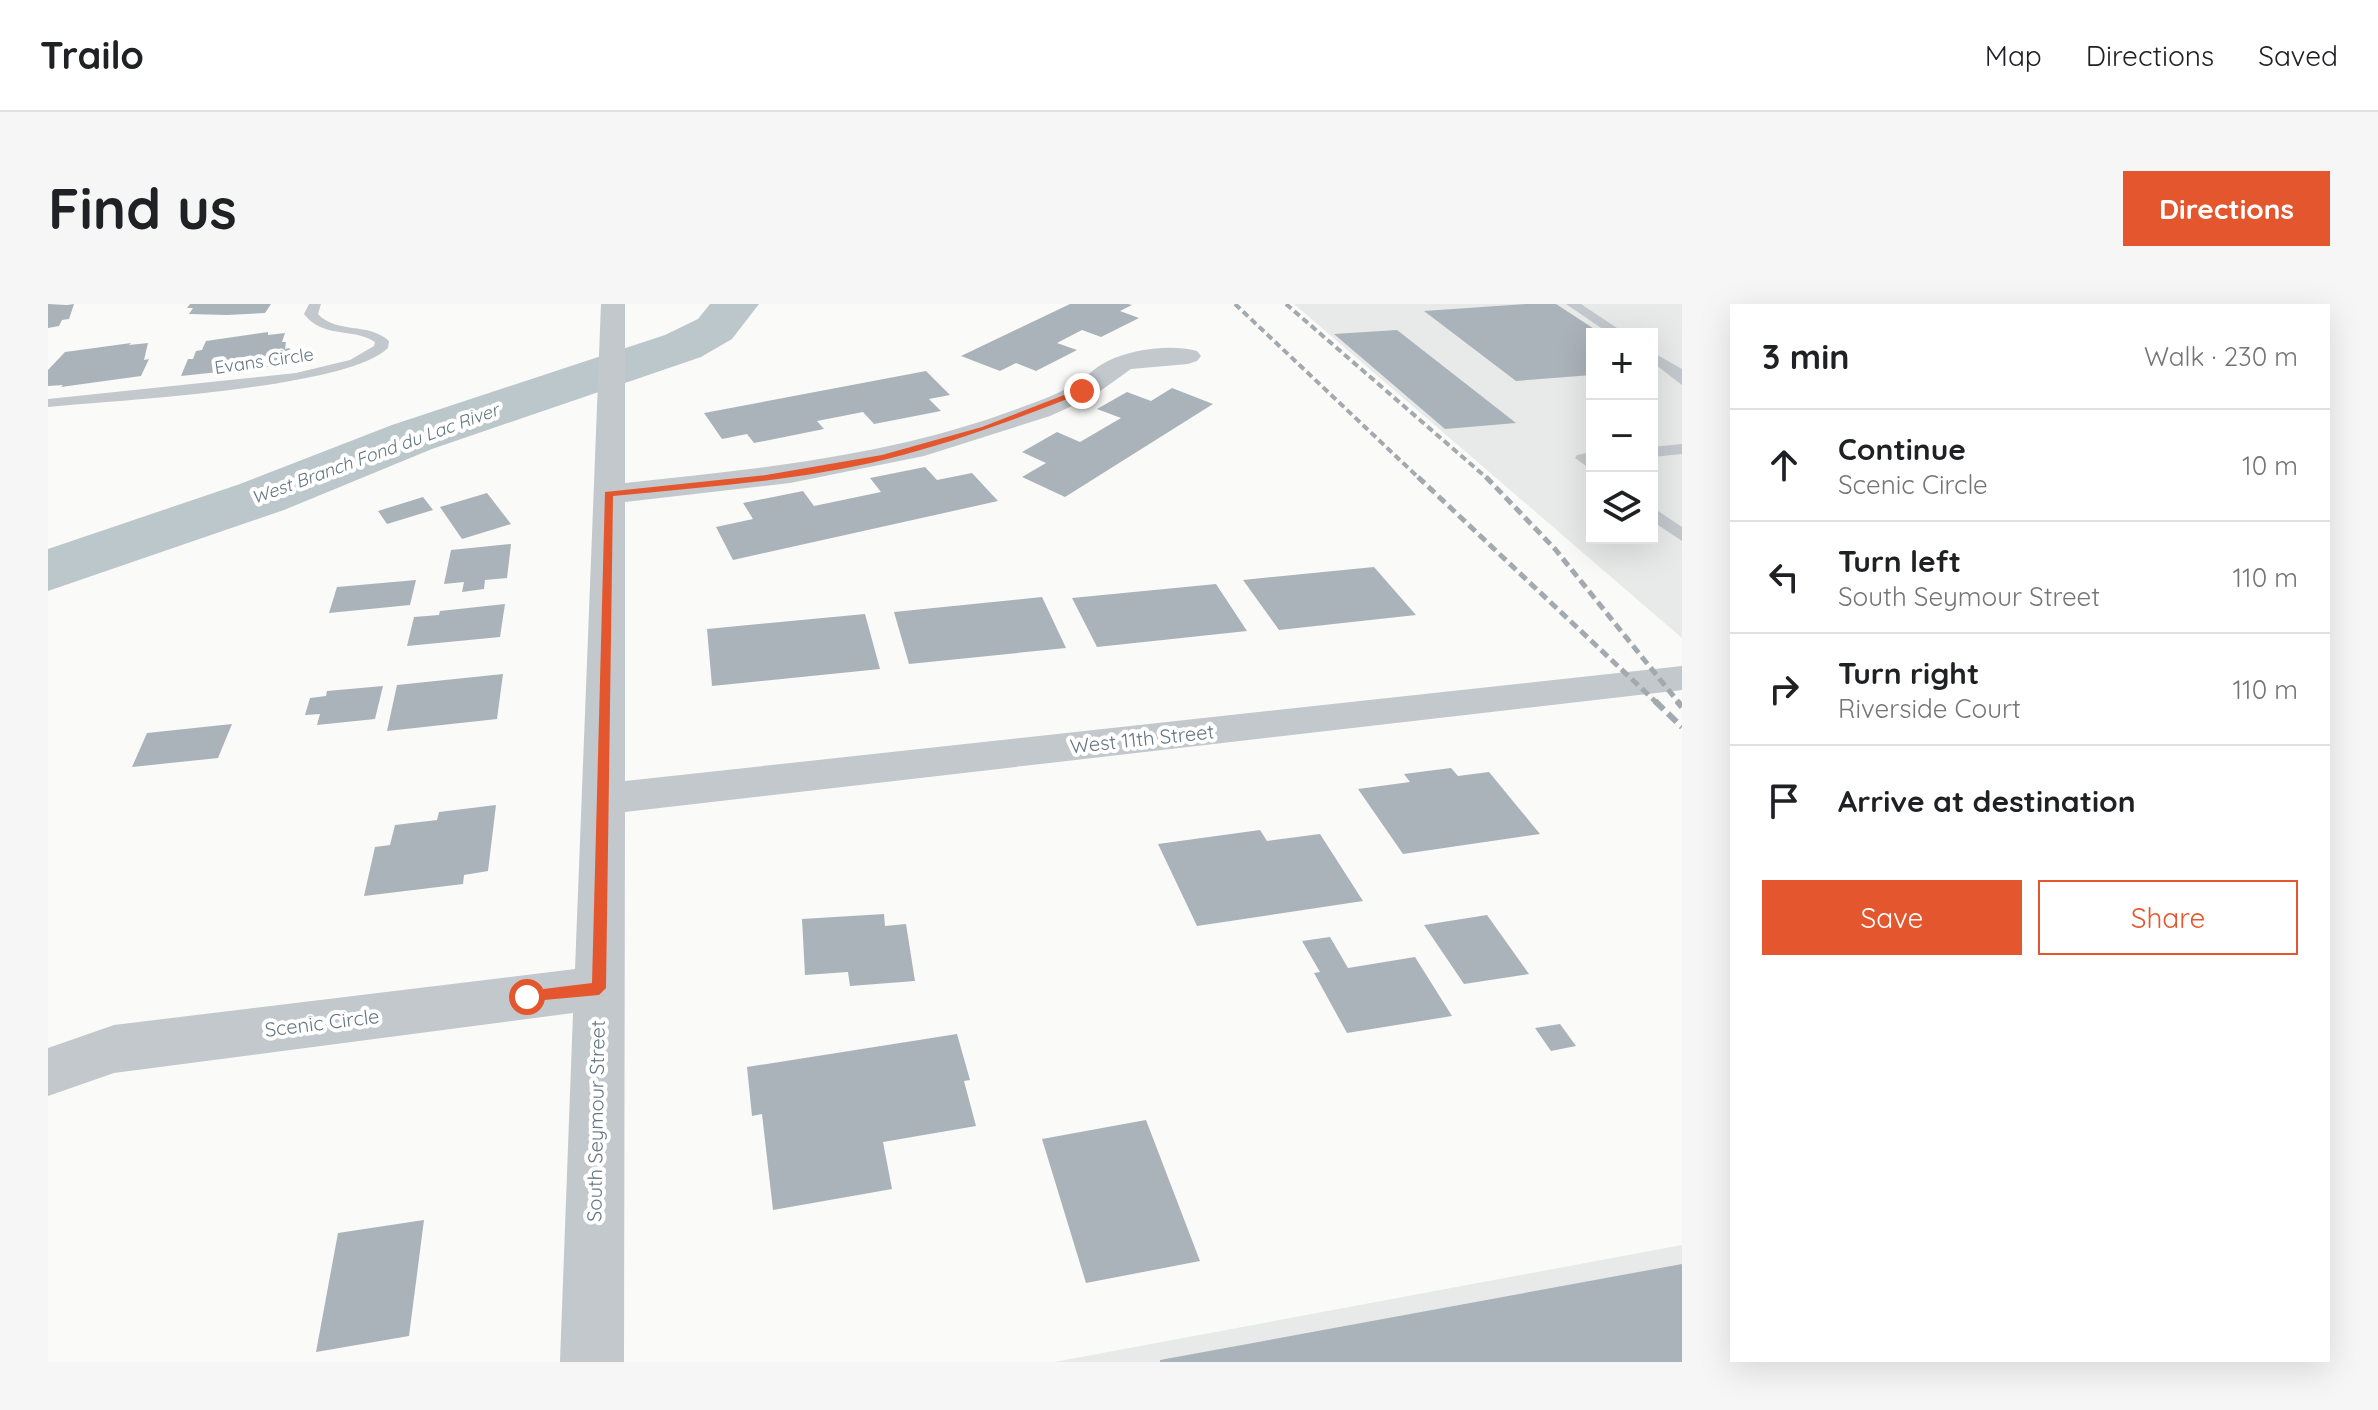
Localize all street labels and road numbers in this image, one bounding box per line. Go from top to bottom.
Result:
street label: Evans Circle [213,342,315,379]
street label: West 11th Street [1069,718,1216,759]
street label: Scenic Circle [263,1003,381,1042]
street label: South Seymour Street [581,1020,610,1222]

